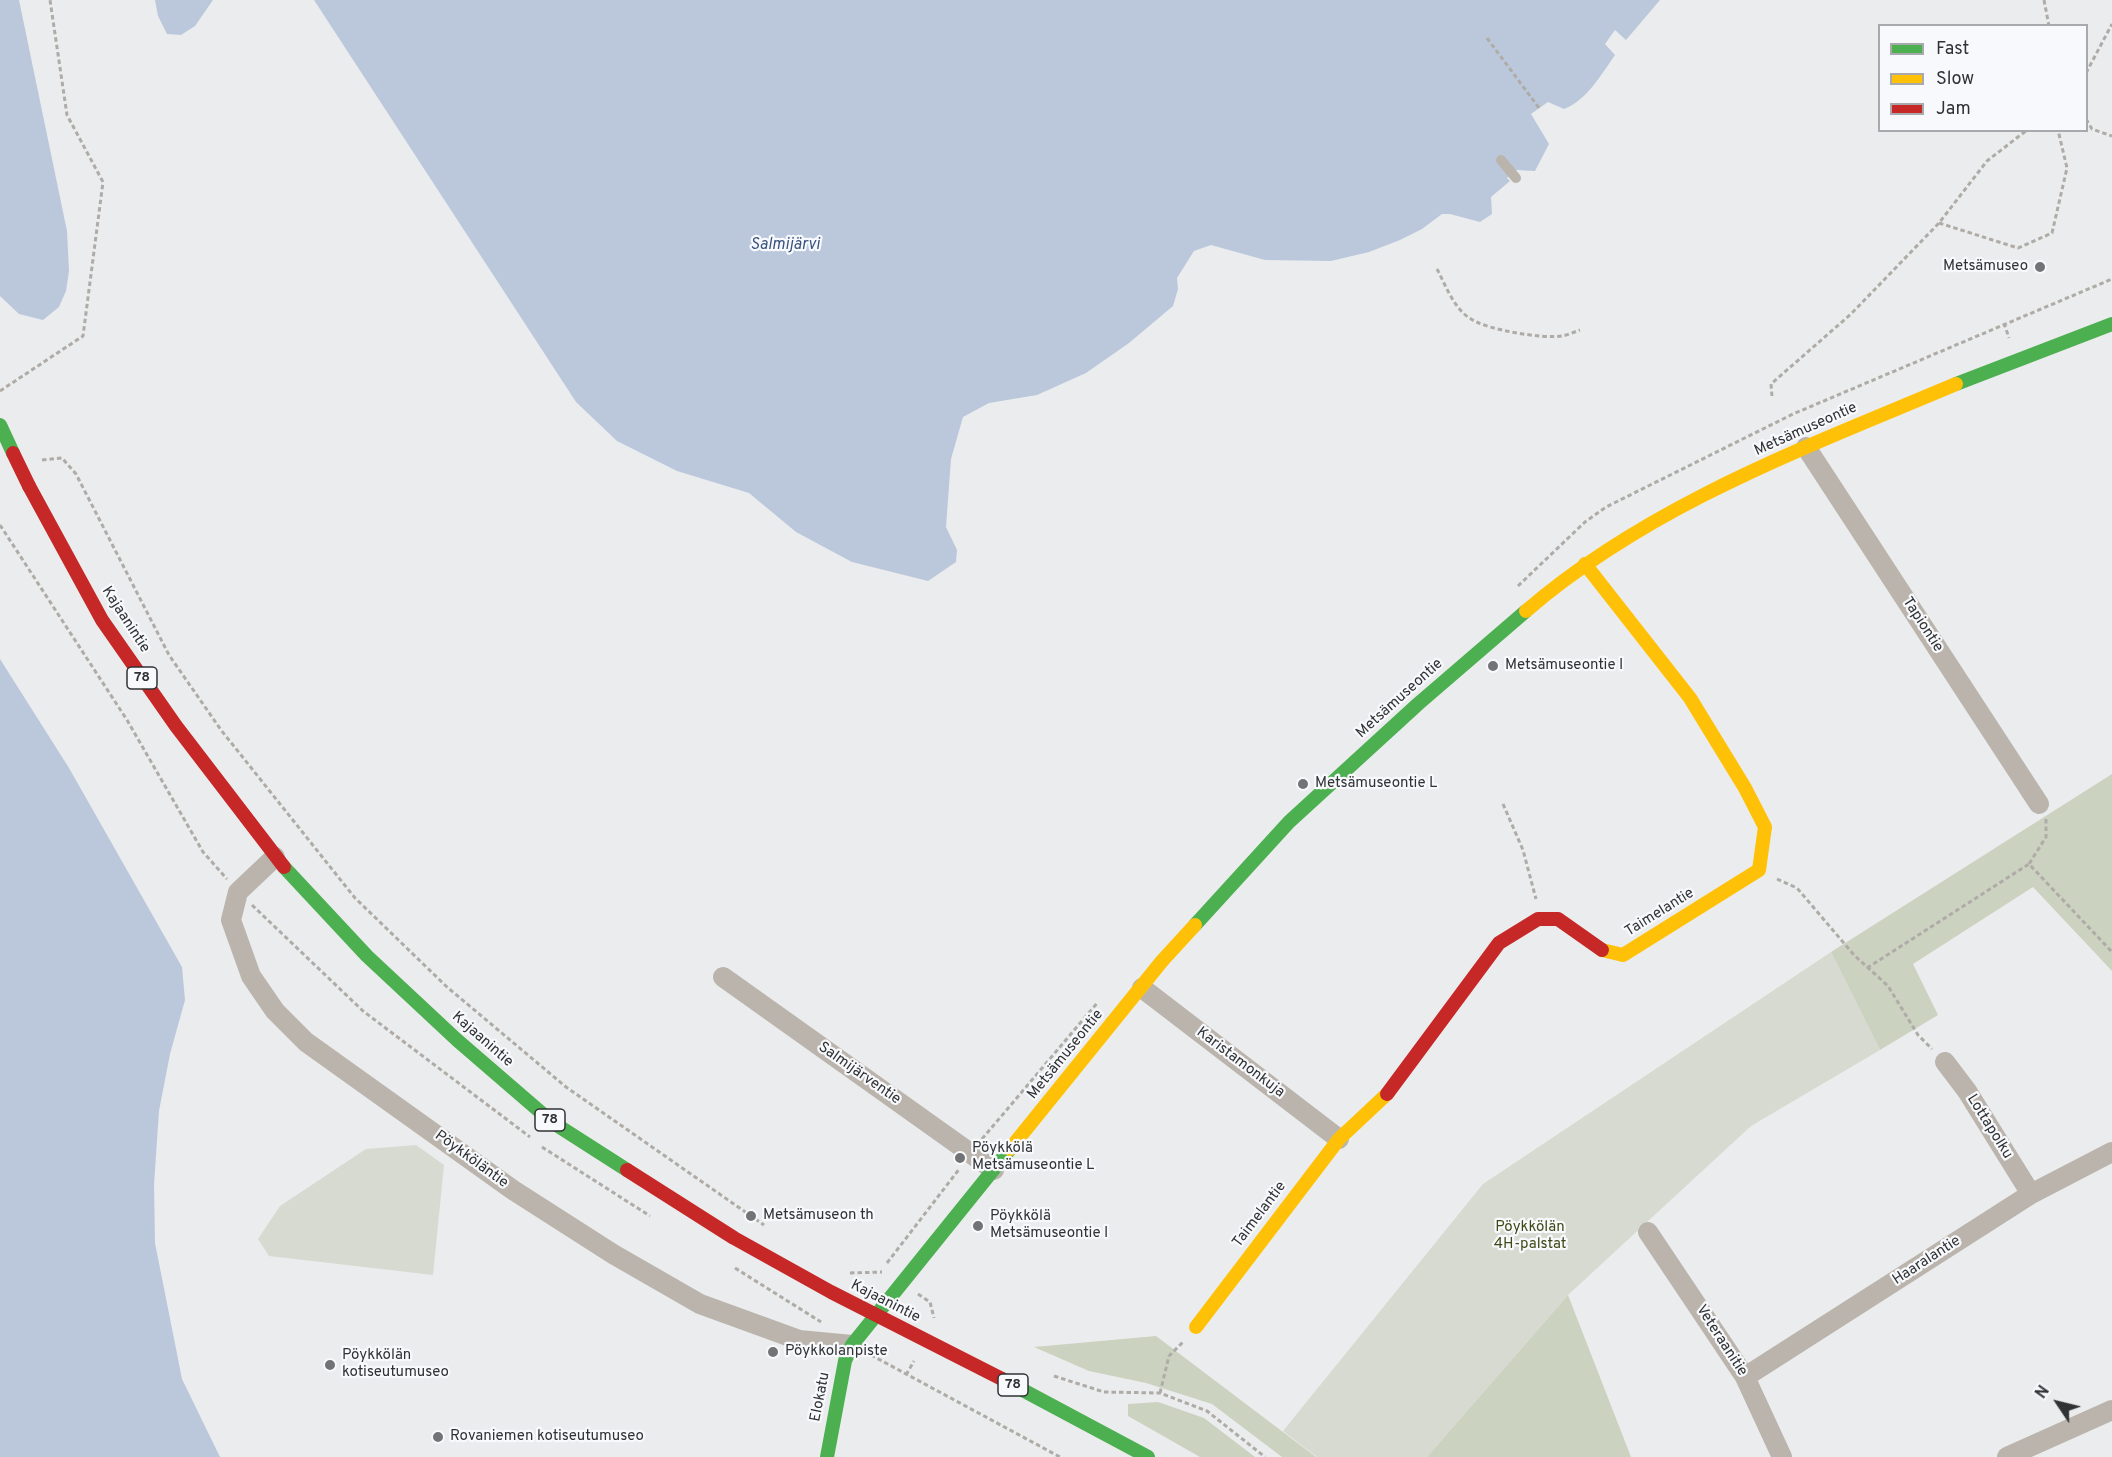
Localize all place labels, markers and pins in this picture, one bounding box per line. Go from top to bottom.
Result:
place label: Metsämuseo [1943,258,2028,276]
marker: Metsämuseo [2033,260,2047,274]
place label: Metsämuseontie I [1505,657,1623,675]
marker: Metsämuseontie I [1486,659,1500,673]
place label: Metsämuseontie L [1315,775,1437,793]
marker: Metsämuseontie L [1296,777,1310,791]
place label: Pöykkölä Metsämuseontie L [972,1140,1094,1175]
marker: Pöykkölä Metsämuseontie L [953,1151,967,1165]
place label: Metsämuseon th [763,1207,874,1225]
place label: Pöykkölä Metsämuseontie I [990,1208,1108,1243]
marker: Metsämuseon th [744,1209,758,1223]
marker: Pöykkölä Metsämuseontie I [971,1219,985,1233]
place label: Pöykkolanpiste [785,1343,887,1361]
marker: Pöykkolanpiste [766,1345,780,1359]
place label: Pöykkölän kotiseutumuseo [342,1347,449,1382]
marker: Pöykkölän kotiseutumuseo [323,1358,337,1372]
place label: Rovaniemen kotiseutumuseo [450,1428,644,1446]
marker: Rovaniemen kotiseutumuseo [431,1430,445,1444]

